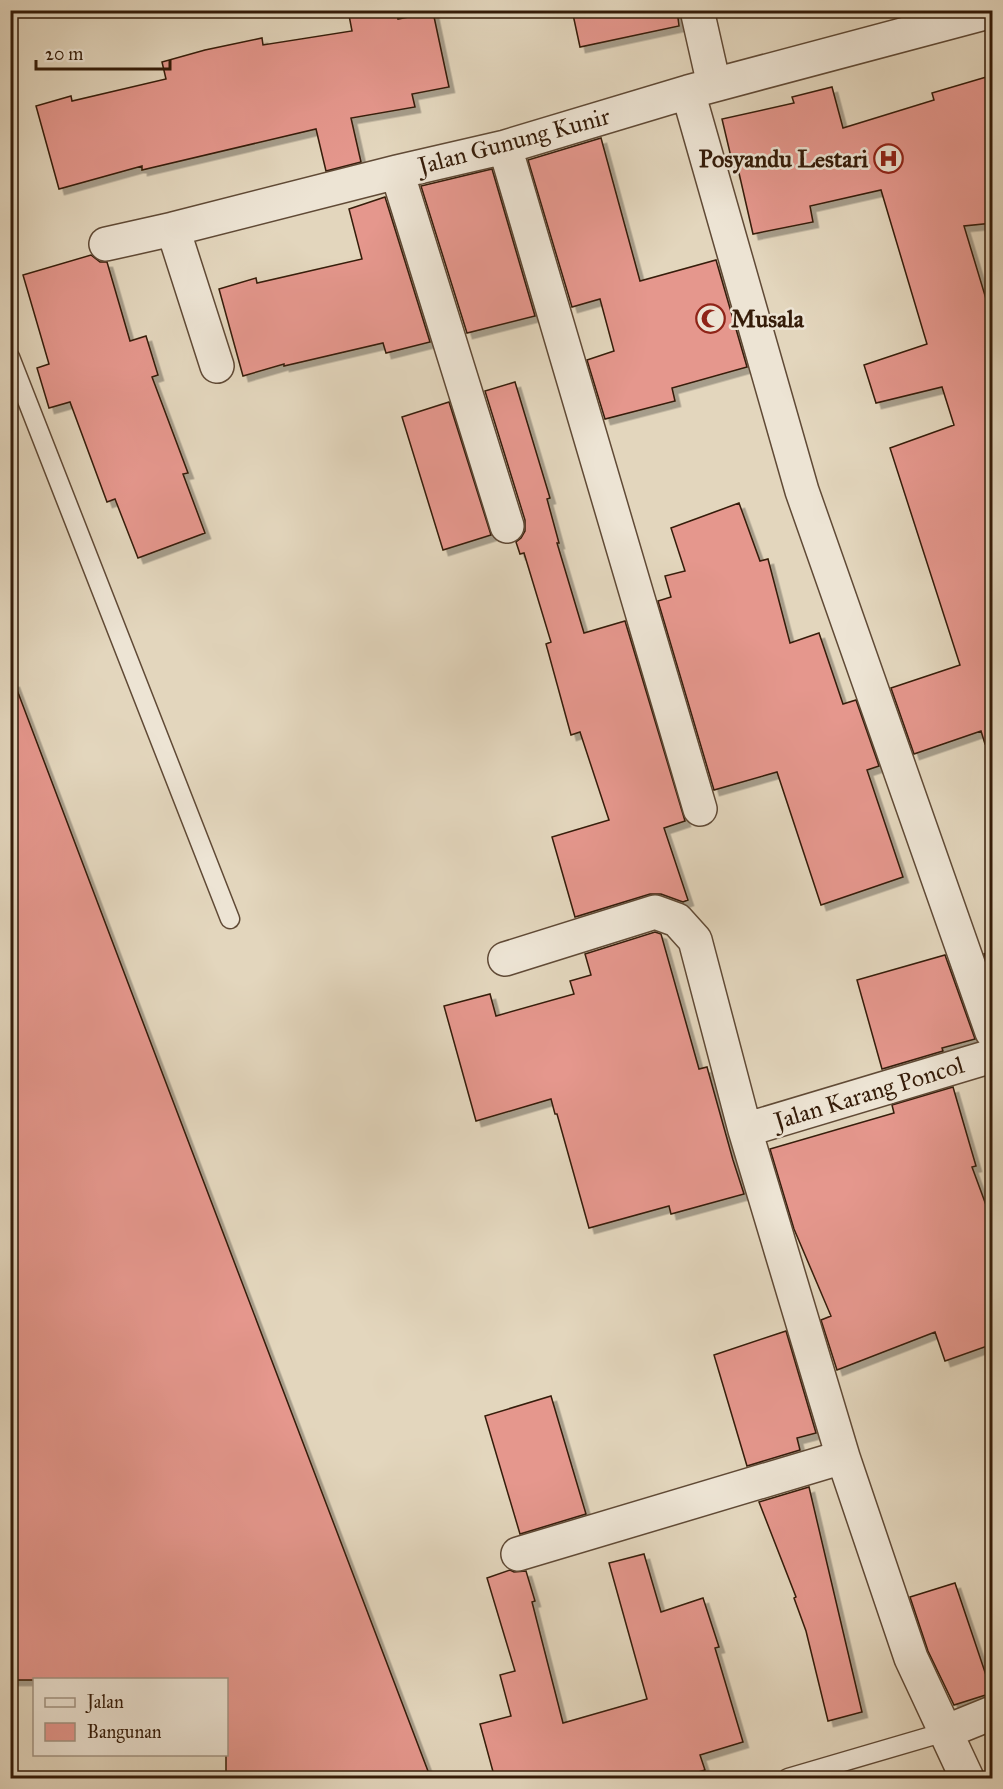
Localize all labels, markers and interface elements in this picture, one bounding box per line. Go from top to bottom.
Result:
scale bar [36,33,170,71]
text: 20 m [45,43,83,65]
street label: Jalan Gunung Kunir [412,101,613,182]
hospital icon: Posyandu Lestari [873,143,905,175]
place label: Posyandu Lestari [699,144,868,174]
mosque icon: Musala [694,303,726,335]
place label: Musala [731,304,805,334]
street label: Jalan Karang Poncol [768,1050,968,1137]
legend [33,1678,228,1756]
text: Jalan [85,1691,124,1714]
text: Bangunan [87,1721,162,1744]

